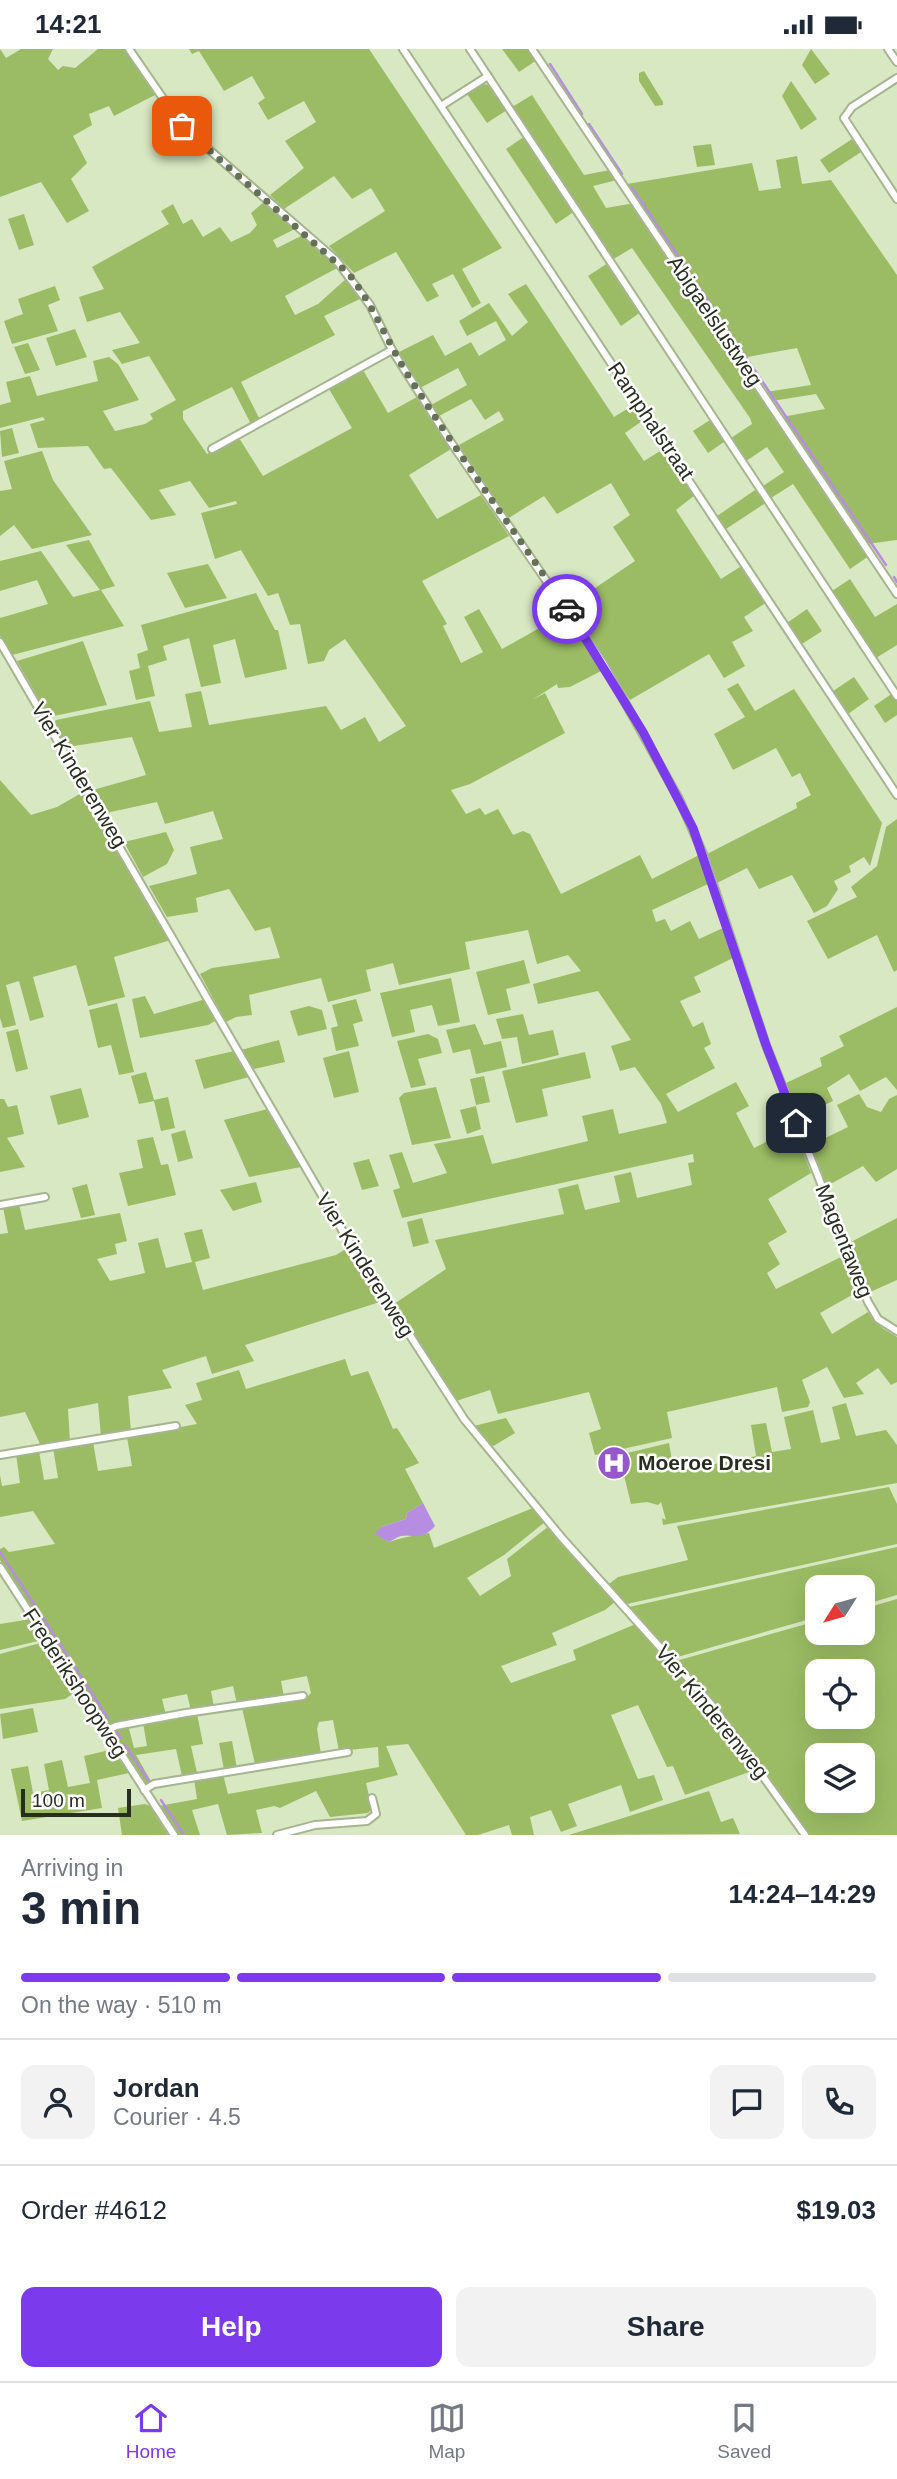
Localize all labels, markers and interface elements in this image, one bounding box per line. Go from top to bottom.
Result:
text: 14:21 [35,9,102,39]
pin [152,96,212,156]
icon: bag [163,107,201,145]
street label: Abigaelslustweg [663,251,767,390]
street label: Ramphalstraat [604,358,699,484]
courier [532,574,602,644]
icon: car [548,590,586,628]
street label: Vier Kinderenweg [27,698,132,852]
pin [766,1093,826,1153]
icon: home [777,1104,815,1142]
street label: Magentaweg [811,1181,878,1301]
street label: Vier Kinderenweg [312,1189,419,1341]
hospital icon: Moeroe Dresi [595,1444,633,1482]
place label: Moeroe Dresi [638,1451,771,1474]
north arrow [805,1575,875,1645]
map controls [805,1575,875,1813]
street label: Frederikshoopweg [19,1604,132,1761]
street label: Vier Kinderenweg [651,1640,773,1783]
button: locate [805,1659,875,1729]
button: layers [805,1743,875,1813]
scale bar [21,1786,131,1818]
text: 100 m [32,1790,85,1811]
text: Arriving in [21,1855,123,1881]
text: 14:24–14:29 [729,1879,876,1909]
text: 3 min [21,1882,141,1934]
text: On the way · 510 m [21,1992,222,2018]
button: person [21,2065,95,2139]
button: chat [710,2065,784,2139]
button: phone [802,2065,876,2139]
text: Jordan [113,2073,200,2103]
text: Courier · 4.5 [113,2104,241,2130]
text: Order #4612 [21,2195,167,2225]
text: $19.03 [796,2195,876,2225]
button: Help [21,2287,442,2367]
button: Share [456,2287,876,2367]
tab: Home [126,2399,176,2463]
tab: Map [428,2399,466,2463]
tab: Saved [717,2399,771,2463]

